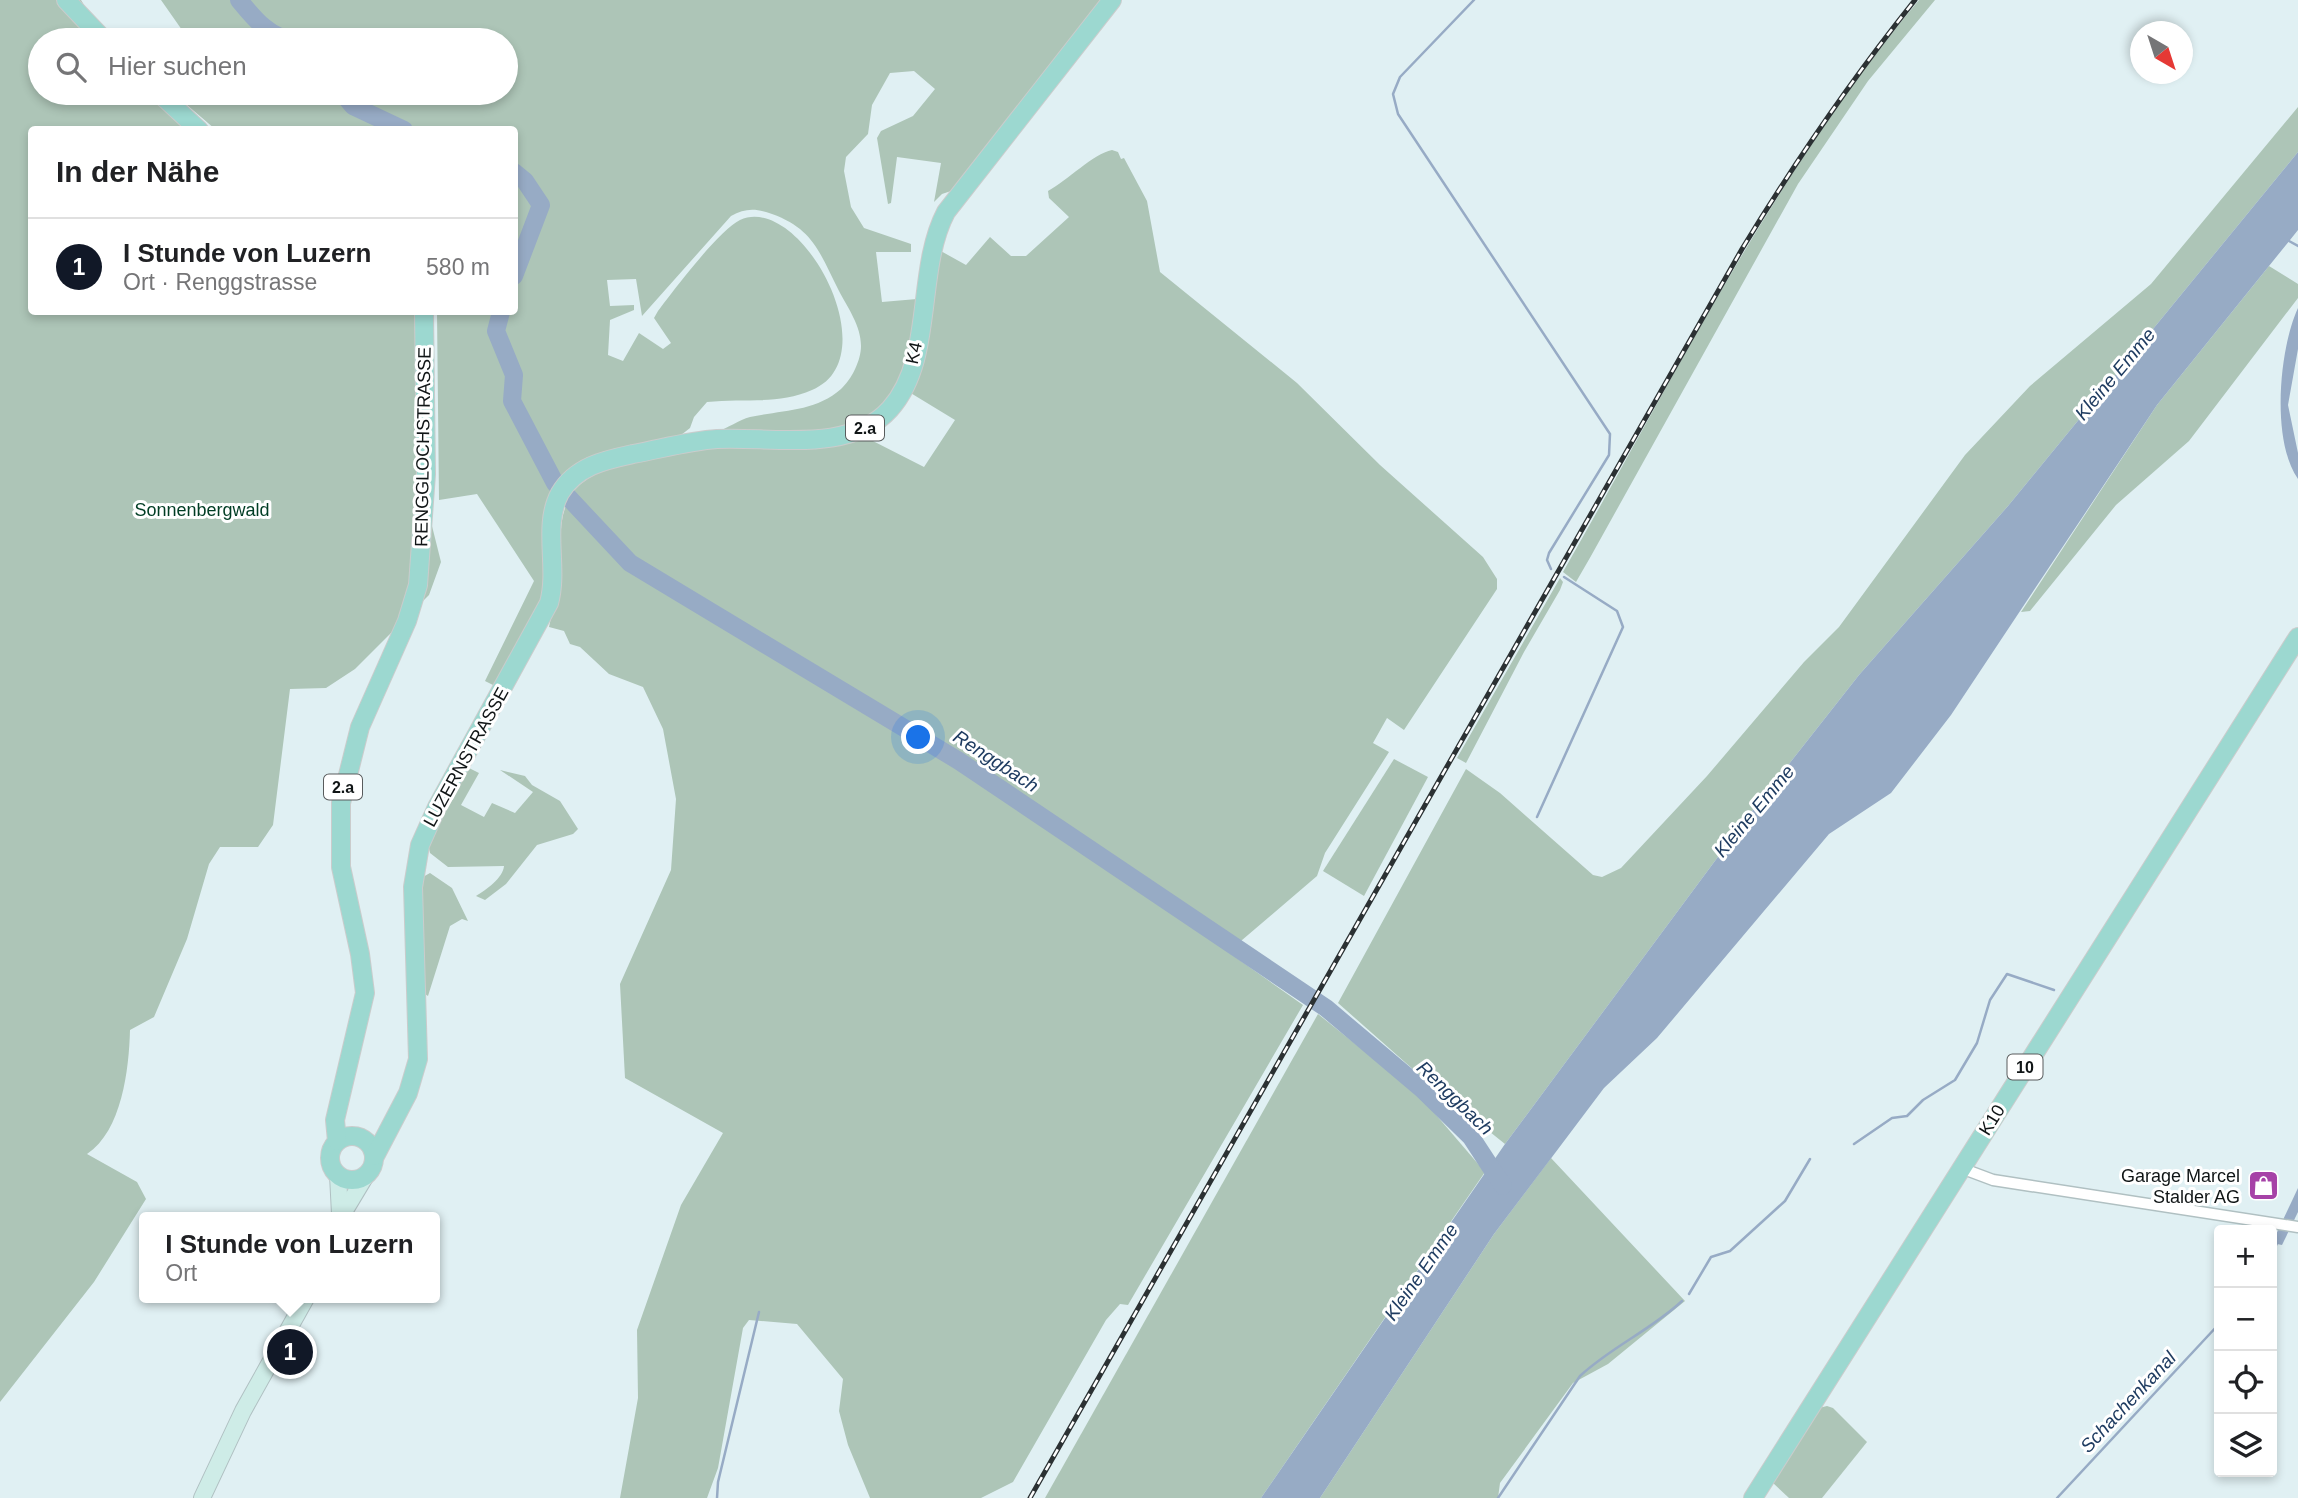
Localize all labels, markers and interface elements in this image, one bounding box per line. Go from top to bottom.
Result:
north arrow [2130,21,2193,84]
search box [28,28,518,105]
icon: search [52,48,90,86]
text: Hier suchen [108,51,247,81]
text: In der Nähe [56,155,219,188]
text: I Stunde von Luzern [123,238,371,268]
text: 1 [73,254,85,280]
text: 580 m [426,254,490,280]
text: Ort · Renggstrasse [123,269,317,295]
water label: Kleine Emme [2071,324,2159,424]
street label: K4 [902,340,926,366]
street label: RENGGLOCHSTRASSE [411,347,435,547]
road number: 2.a [846,416,884,440]
park label: Sonnenbergwald [134,500,270,520]
street label: LUZERNSTRASSE [419,684,513,830]
your location [901,720,935,754]
water label: Renggbach [950,726,1042,796]
water label: Kleine Emme [1710,761,1798,861]
road number: 2.a [324,774,362,800]
road number: 10 [2008,1054,2042,1079]
water label: Renggbach [1413,1057,1497,1139]
street label: K10 [1975,1101,2009,1139]
place label: Garage Marcel Stalder AG [2121,1166,2240,1207]
shop icon: Garage Marcel Stalder AG [2246,1169,2280,1203]
popup [139,1212,440,1303]
water label: Kleine Emme [1380,1220,1462,1324]
map controls [2214,1225,2277,1477]
button: + [2214,1225,2277,1288]
text: I Stunde von Luzern [165,1229,414,1259]
text: Ort [165,1260,197,1286]
button: − [2214,1288,2277,1351]
pin: 1 [267,1326,313,1378]
water label: Schachenkanal [2076,1347,2181,1457]
button: locate [2214,1351,2277,1414]
button: layers [2214,1414,2277,1477]

